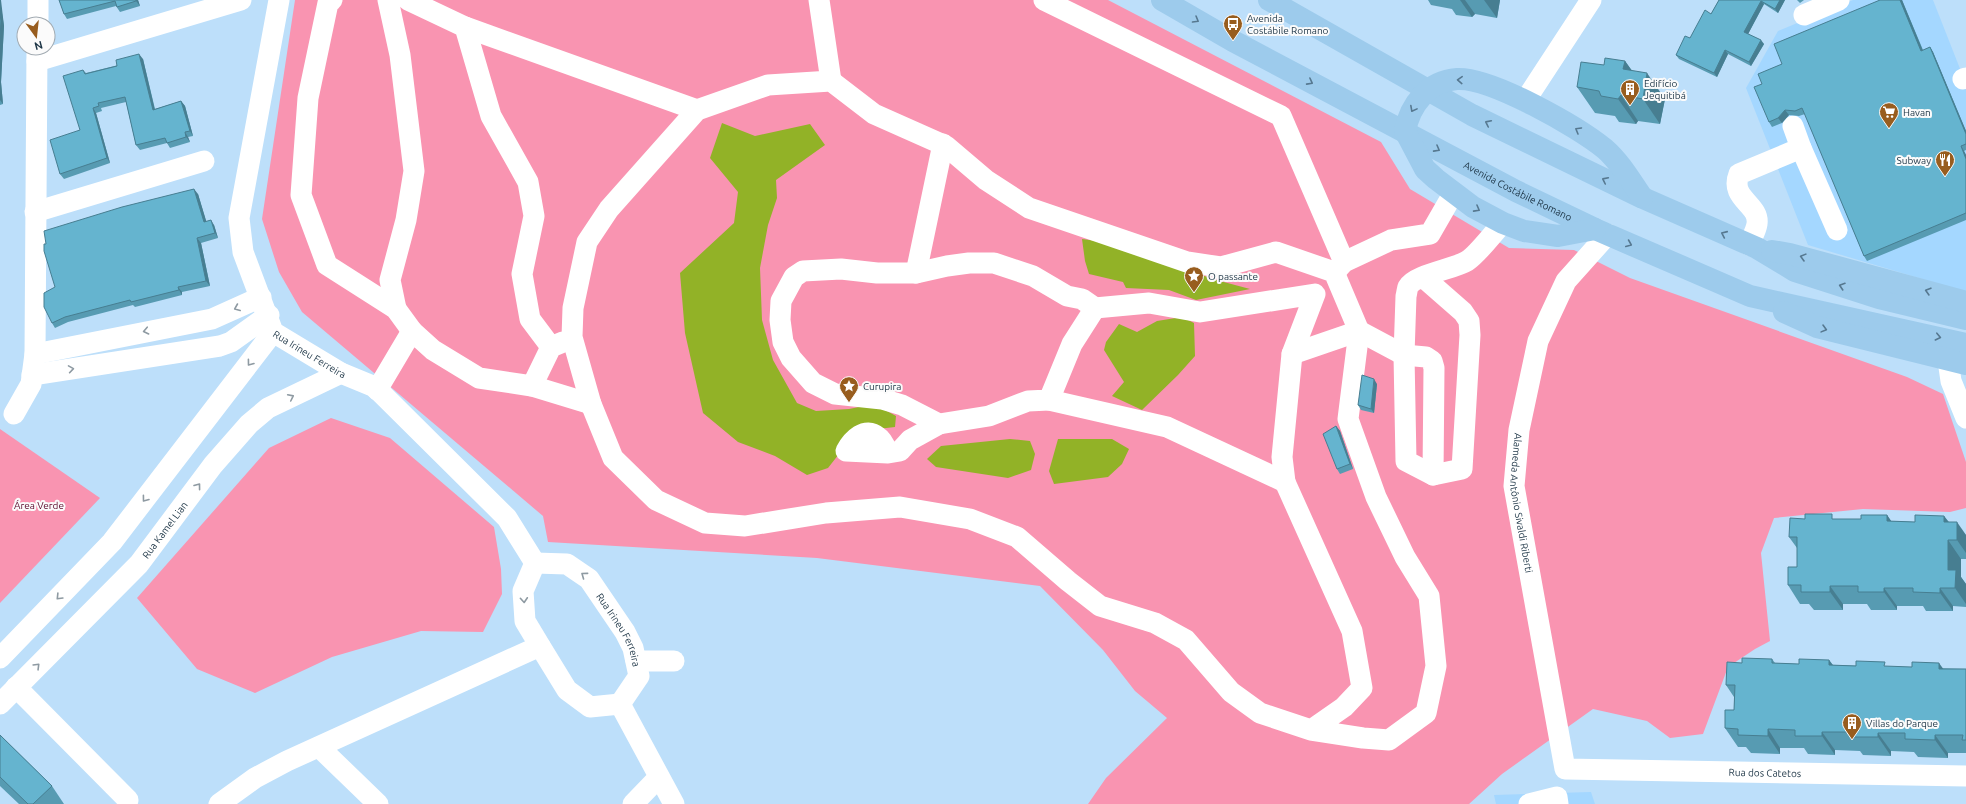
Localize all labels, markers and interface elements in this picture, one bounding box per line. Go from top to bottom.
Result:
bus stop icon: Avenida Costábile Romano [1222,13,1244,41]
place label: Avenida Costábile Romano [1247,13,1329,36]
one-way arrow [1192,15,1199,22]
north arrow [16,16,56,56]
text: N [33,39,44,53]
one-way arrow [1456,76,1463,85]
one-way arrow [1306,77,1313,85]
building icon: Edifício Jequitibá [1619,78,1641,106]
place label: Edifício Jequitibá [1644,78,1686,101]
supermarket icon: Havan [1878,101,1900,129]
one-way arrow [1410,105,1417,112]
place label: Havan [1903,107,1931,118]
one-way arrow [1485,120,1493,128]
one-way arrow [1575,127,1582,134]
one-way arrow [1433,144,1440,152]
restaurant icon: Subway [1934,149,1956,177]
place label: Subway [1897,155,1931,166]
street label: Avenida Costábile Romano [1462,159,1574,223]
one-way arrow [1602,177,1610,185]
one-way arrow [1473,204,1481,212]
one-way arrow [1720,231,1728,239]
one-way arrow [1626,239,1633,247]
one-way arrow [1800,253,1807,262]
place icon: O passante [1183,265,1205,293]
place label: O passante [1208,271,1258,282]
one-way arrow [1839,283,1846,291]
one-way arrow [1925,287,1932,296]
one-way arrow [233,303,241,311]
one-way arrow [1820,324,1827,333]
one-way arrow [143,326,149,334]
street label: Rua Irineu Ferreira [271,328,347,380]
one-way arrow [1934,332,1941,341]
one-way arrow [247,358,254,365]
one-way arrow [68,365,74,374]
place icon: Curupira [838,375,860,403]
place label: Curupira [863,381,901,392]
one-way arrow [286,395,294,402]
street label: Alameda Antônio Sivaldi Riberti [1508,433,1535,574]
one-way arrow [193,483,200,490]
one-way arrow [143,495,150,502]
park label: Área Verde [14,499,64,511]
street label: Rua Kamel Lian [140,499,189,560]
one-way arrow [581,573,588,580]
street label: Rua Irineu Ferreira [595,591,642,667]
one-way arrow [57,592,64,600]
one-way arrow [519,597,528,603]
one-way arrow [32,663,40,671]
building icon: Villas do Parque [1841,712,1863,740]
place label: Villas do Parque [1866,718,1938,729]
street label: Rua dos Catetos [1729,766,1801,779]

